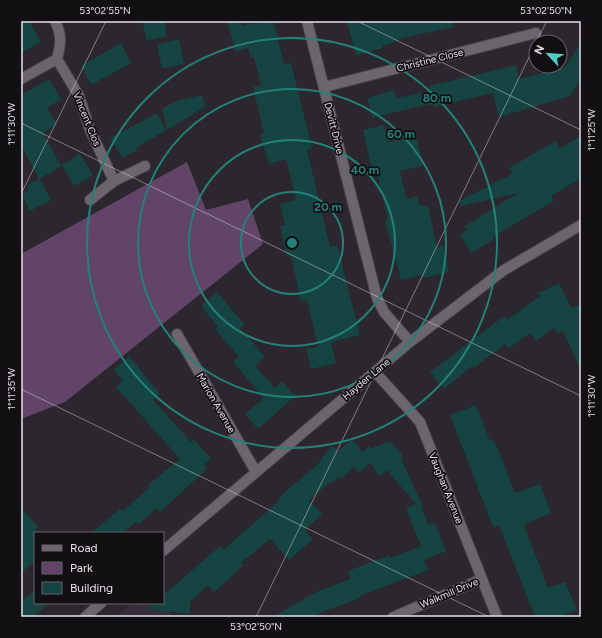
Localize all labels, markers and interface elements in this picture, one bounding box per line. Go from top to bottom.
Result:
text: 53°02'55"N [79,4,131,17]
text: 53°02'50"N [520,4,572,17]
north arrow [528,34,568,74]
text: N [532,43,547,57]
street label: Christine Close [395,45,465,75]
street label: Vincent Clos [70,90,104,148]
text: 80 m [423,91,451,105]
street label: Devitt Drive [321,101,347,156]
text: 1°11'30"W [5,102,18,145]
text: 1°11'25"W [585,108,598,151]
text: 60 m [387,127,415,141]
text: 40 m [351,163,379,177]
text: 20 m [314,200,342,214]
centre of rings [285,236,299,250]
street label: Hayden Lane [339,355,393,403]
text: 1°11'35"W [5,368,18,410]
street label: Marion Avenue [194,371,239,436]
text: 1°11'30"W [585,374,598,417]
street label: Vaughan Avenue [426,450,466,526]
legend [34,532,164,604]
text: Road [70,541,98,555]
text: Park [70,561,93,575]
street label: Walkmill Drive [418,575,481,611]
text: Building [70,581,113,595]
text: 53°02'50"N [230,620,282,633]

